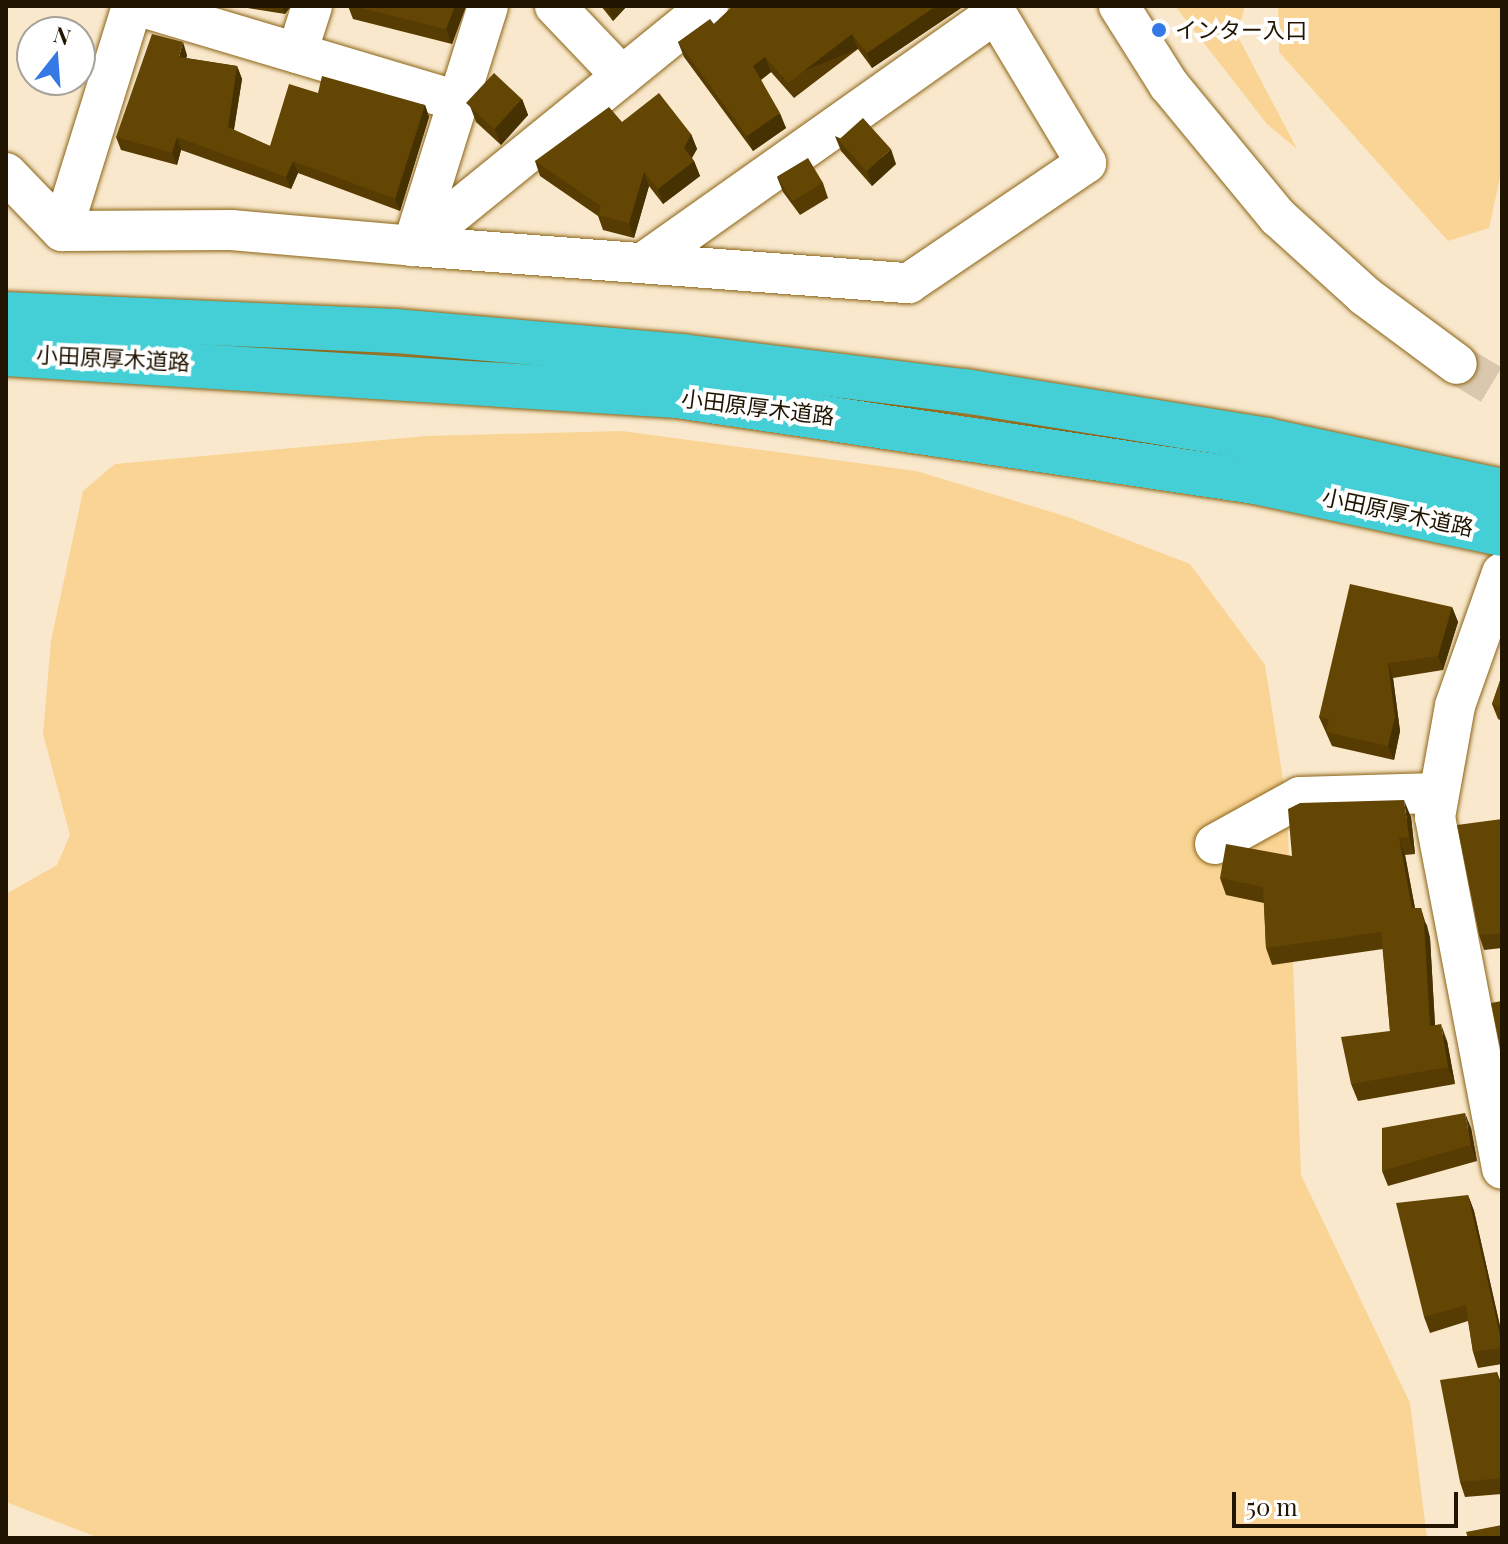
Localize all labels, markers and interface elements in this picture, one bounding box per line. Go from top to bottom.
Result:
north arrow [16,16,96,96]
place label: インター入口 [1175,17,1307,43]
text: N [50,18,74,52]
marker: インター入口 [1150,21,1168,39]
street label: 小田原厚木道路 [35,341,191,375]
street label: 小田原厚木道路 [680,385,836,429]
street label: 小田原厚木道路 [1320,483,1476,541]
scale bar [1236,1476,1462,1526]
text: 50 m [1246,1490,1298,1522]

